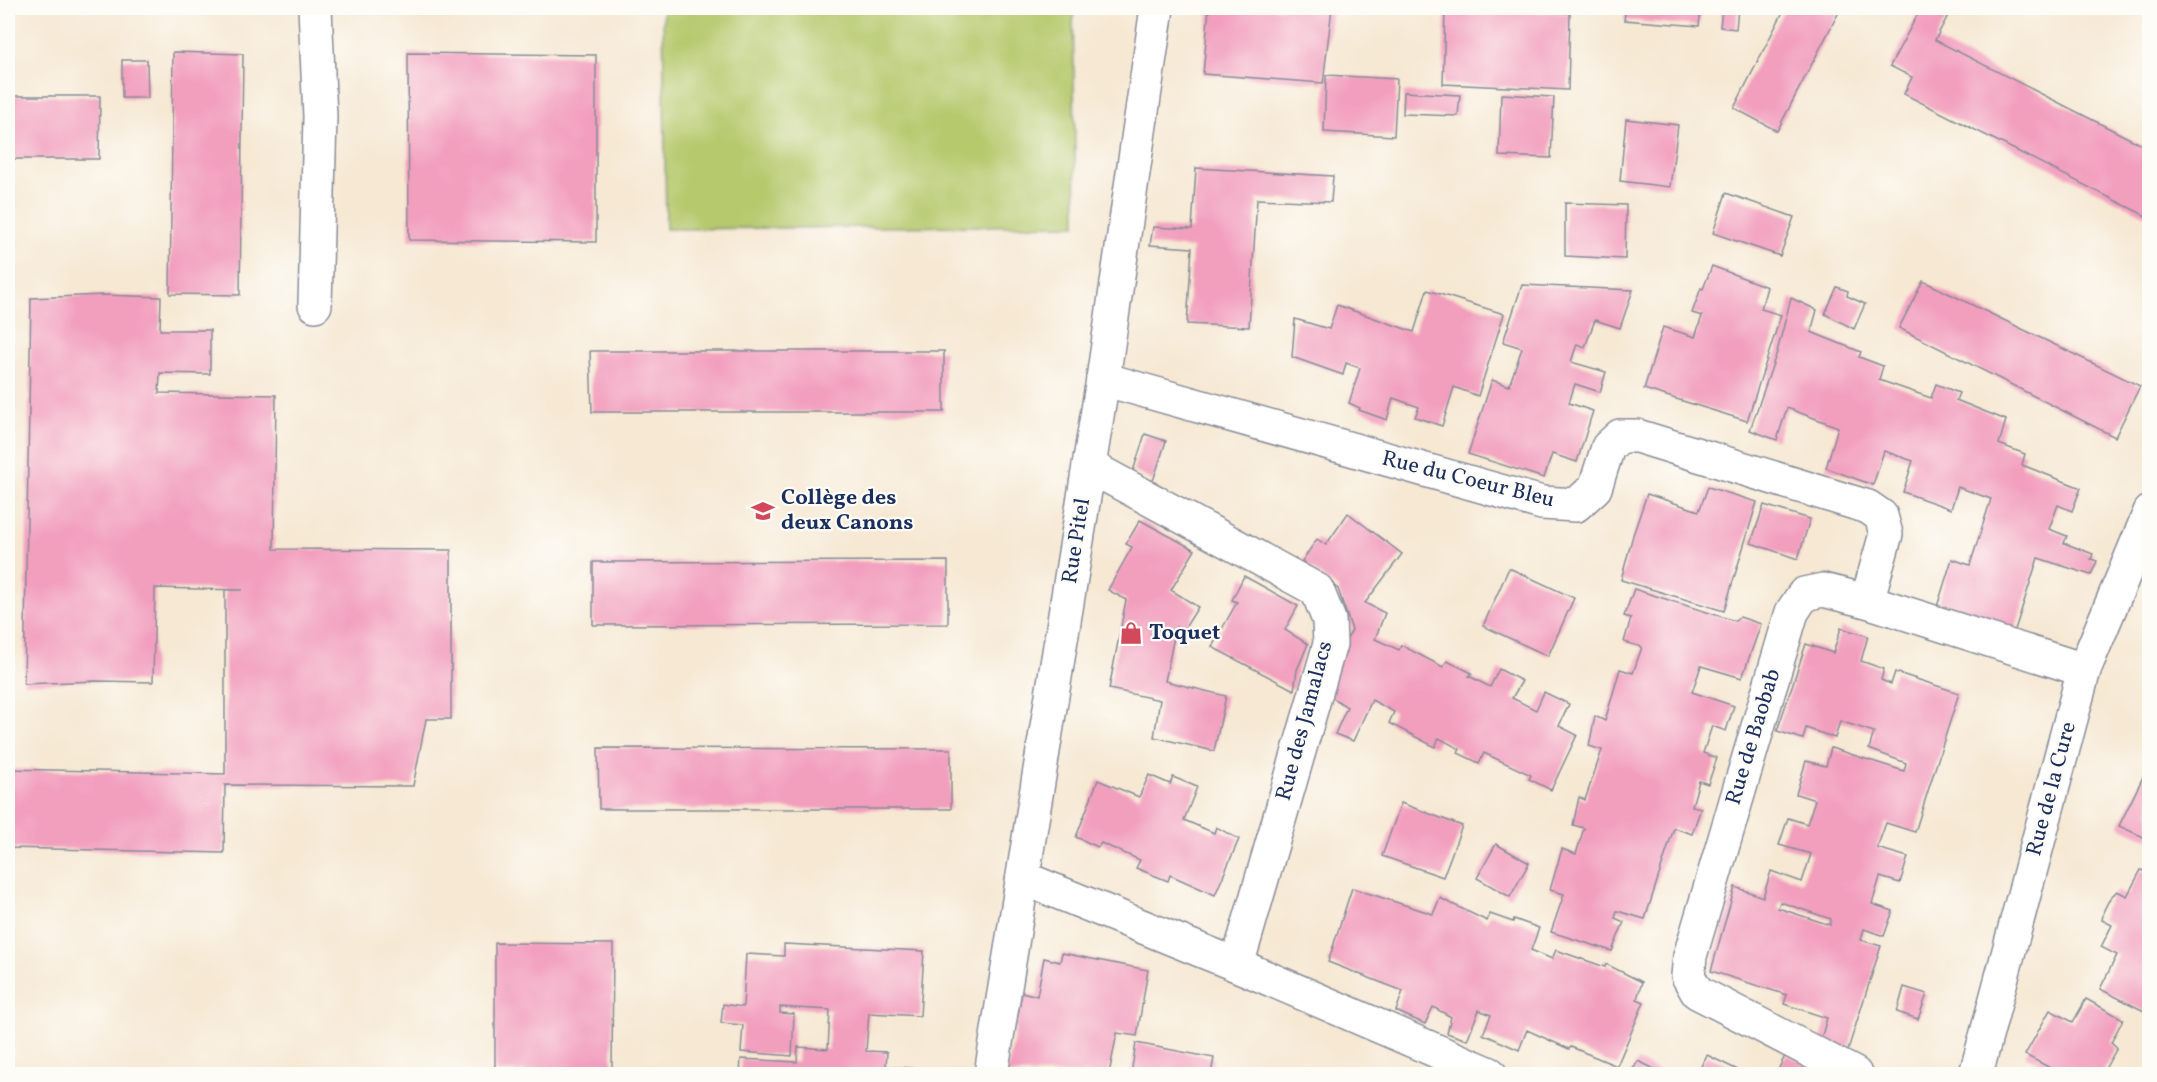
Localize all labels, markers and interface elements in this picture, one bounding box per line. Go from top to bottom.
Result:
street label: Rue du Coeur Bleu [1378,444,1558,516]
place label: Collège des deux Canons [781,483,913,539]
street label: Rue Pitel [1055,496,1099,586]
school or university icon: Collège des deux Canons [750,498,776,524]
place label: Toquet [1149,618,1220,649]
shop icon: Toquet [1118,620,1144,646]
street label: Rue des Jamalacs [1269,638,1341,804]
street label: Rue de Baobab [1719,665,1789,809]
street label: Rue de la Cure [2019,718,2085,860]

